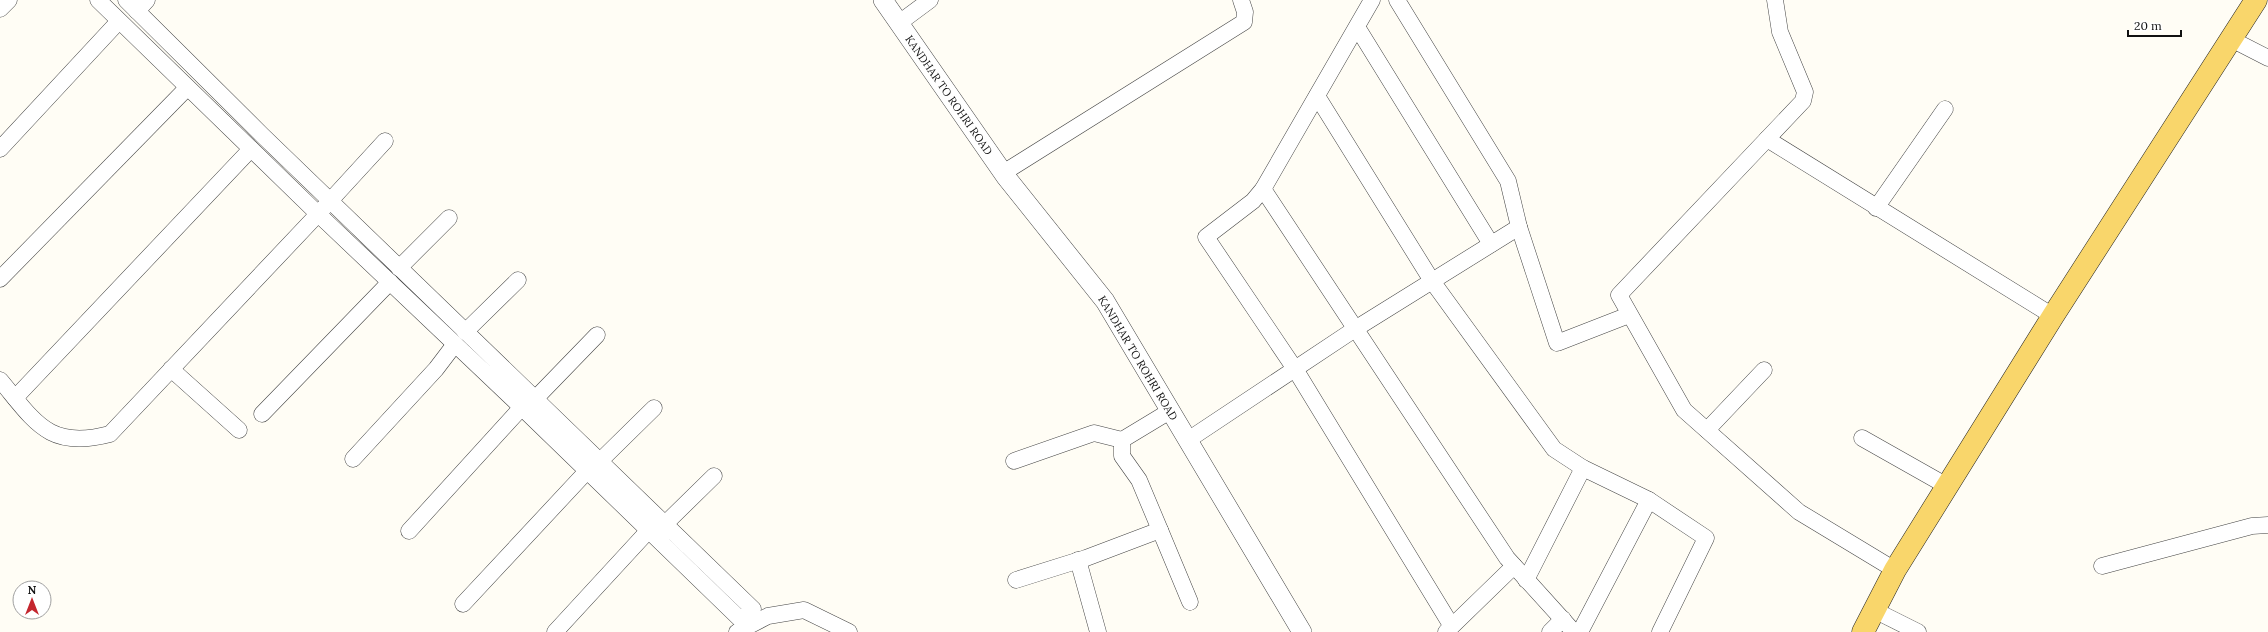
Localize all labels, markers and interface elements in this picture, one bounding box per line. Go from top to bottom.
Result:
scale bar [2128,12,2181,38]
text: 20 m [2134,18,2162,33]
street label: KANDHAR TO ROHRI ROAD [902,32,996,158]
street label: KANDHAR TO ROHRI ROAD [1095,293,1181,423]
north arrow [12,580,52,620]
text: N [28,583,37,597]

